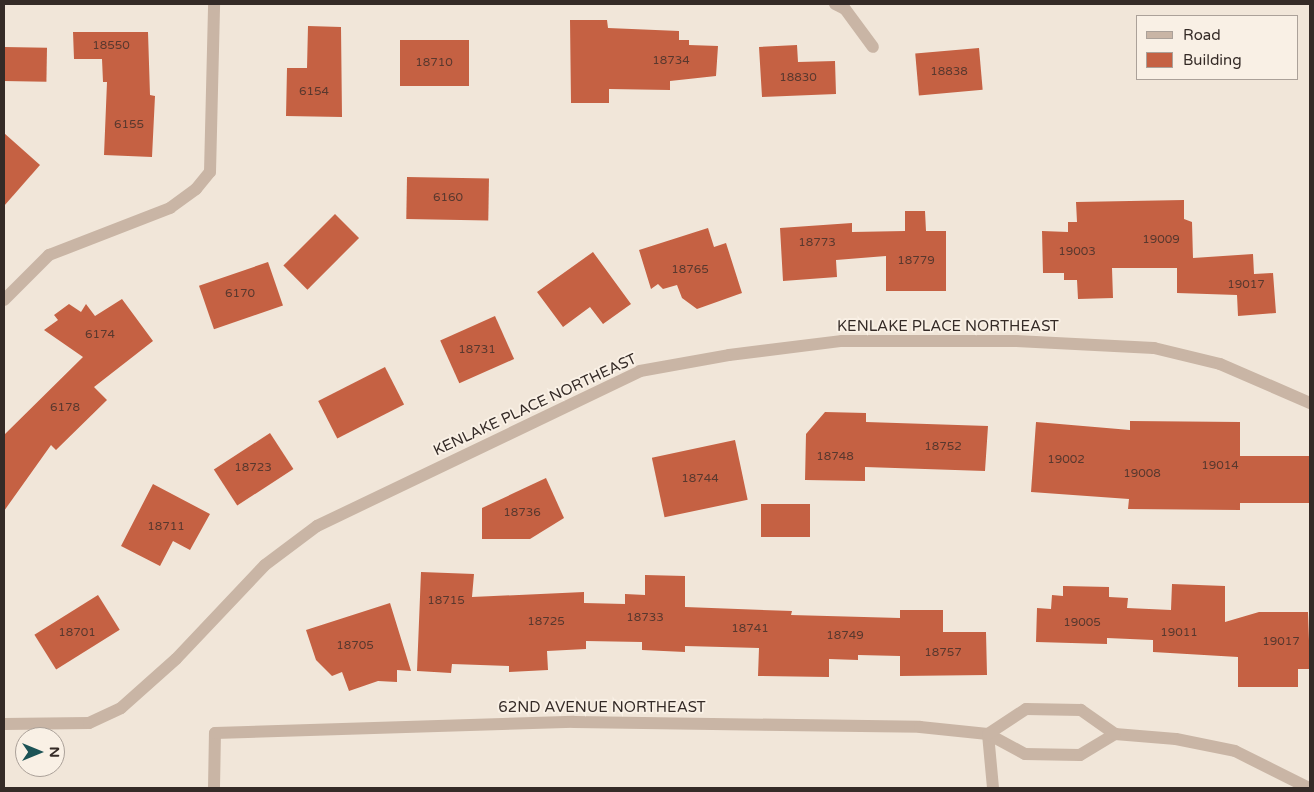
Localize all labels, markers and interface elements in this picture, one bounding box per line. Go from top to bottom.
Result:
legend [1136,15,1299,80]
text: Road [1183,26,1221,44]
house number: 18550 [92,39,130,53]
text: Building [1183,51,1242,69]
house number: 18734 [652,54,690,68]
house number: 18710 [415,56,453,70]
house number: 18838 [930,65,968,79]
house number: 18830 [779,71,817,85]
house number: 6154 [299,85,329,99]
house number: 6155 [114,118,144,132]
house number: 6160 [433,191,463,205]
house number: 19009 [1142,233,1180,247]
house number: 18773 [798,236,836,250]
house number: 19003 [1058,245,1096,259]
house number: 18779 [897,254,935,268]
house number: 18765 [671,263,709,277]
house number: 19017 [1227,278,1265,292]
house number: 6170 [225,287,255,301]
street label: KENLAKE PLACE NORTHEAST [837,318,1059,336]
house number: 6174 [85,328,115,342]
house number: 18731 [458,343,496,357]
street label: KENLAKE PLACE NORTHEAST [431,350,639,460]
house number: 6178 [50,401,80,415]
house number: 18752 [924,440,962,454]
house number: 18748 [816,450,854,464]
house number: 19002 [1047,453,1085,467]
house number: 19014 [1201,459,1239,473]
house number: 18723 [234,461,272,475]
house number: 19008 [1123,467,1161,481]
house number: 18744 [681,472,719,486]
house number: 18736 [503,506,541,520]
house number: 18711 [147,520,185,534]
house number: 18715 [427,594,465,608]
house number: 18733 [626,611,664,625]
house number: 18725 [527,615,565,629]
house number: 19005 [1063,616,1101,630]
house number: 18741 [731,622,769,636]
house number: 18701 [58,626,96,640]
house number: 19011 [1160,626,1198,640]
house number: 18749 [826,629,864,643]
house number: 19017 [1262,635,1300,649]
house number: 18705 [336,639,374,653]
house number: 18757 [924,646,962,660]
street label: 62ND AVENUE NORTHEAST [498,699,706,717]
north arrow [15,727,65,777]
text: N [46,746,63,758]

